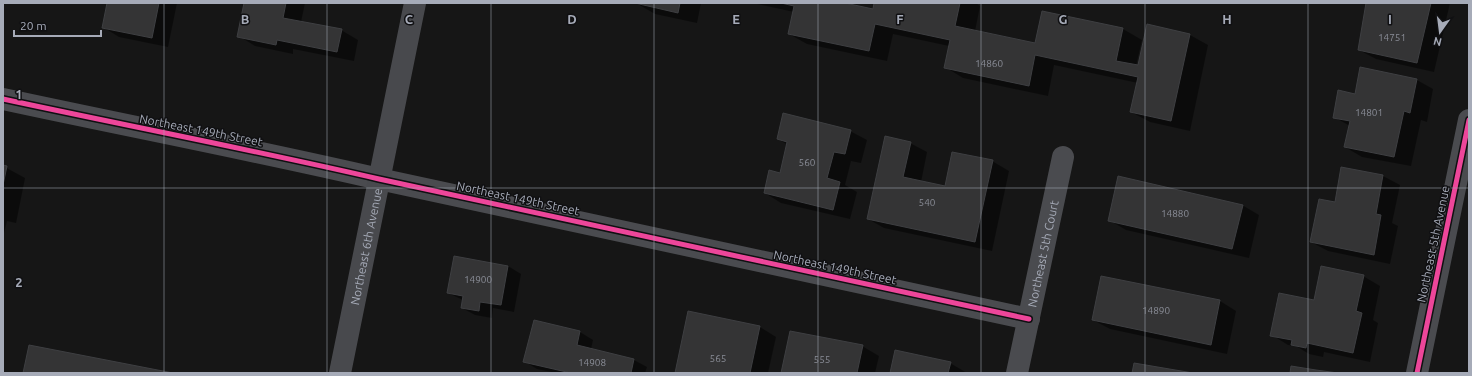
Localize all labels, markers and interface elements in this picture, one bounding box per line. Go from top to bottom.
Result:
scale bar [14,12,101,38]
text: B [241,12,250,26]
text: C [405,12,414,26]
text: D [567,12,577,26]
text: E [732,12,740,26]
text: F [896,12,904,26]
text: G [1059,12,1068,26]
text: H [1222,12,1232,26]
text: I [1388,12,1392,26]
north arrow [1420,12,1460,52]
text: 20 m [20,19,47,32]
house number: 14751 [1378,32,1406,43]
text: N [1432,35,1443,49]
house number: 14860 [975,58,1003,69]
text: 1 [15,87,23,101]
house number: 14801 [1355,107,1383,118]
street label: Northeast 149th Street [138,112,264,148]
house number: 560 [799,157,816,168]
street label: Northeast 149th Street [455,179,581,217]
street label: Northeast 5th Avenue [1414,185,1452,303]
street label: Northeast 6th Avenue [347,187,384,306]
house number: 540 [919,197,936,208]
street label: Northeast 5th Court [1025,199,1060,308]
house number: 14880 [1161,208,1189,219]
street label: Northeast 149th Street [772,248,898,286]
house number: 14900 [464,274,492,285]
text: 2 [15,275,23,289]
house number: 14890 [1142,305,1170,316]
house number: 565 [710,353,726,364]
house number: 555 [814,354,830,365]
house number: 14908 [578,357,606,368]

